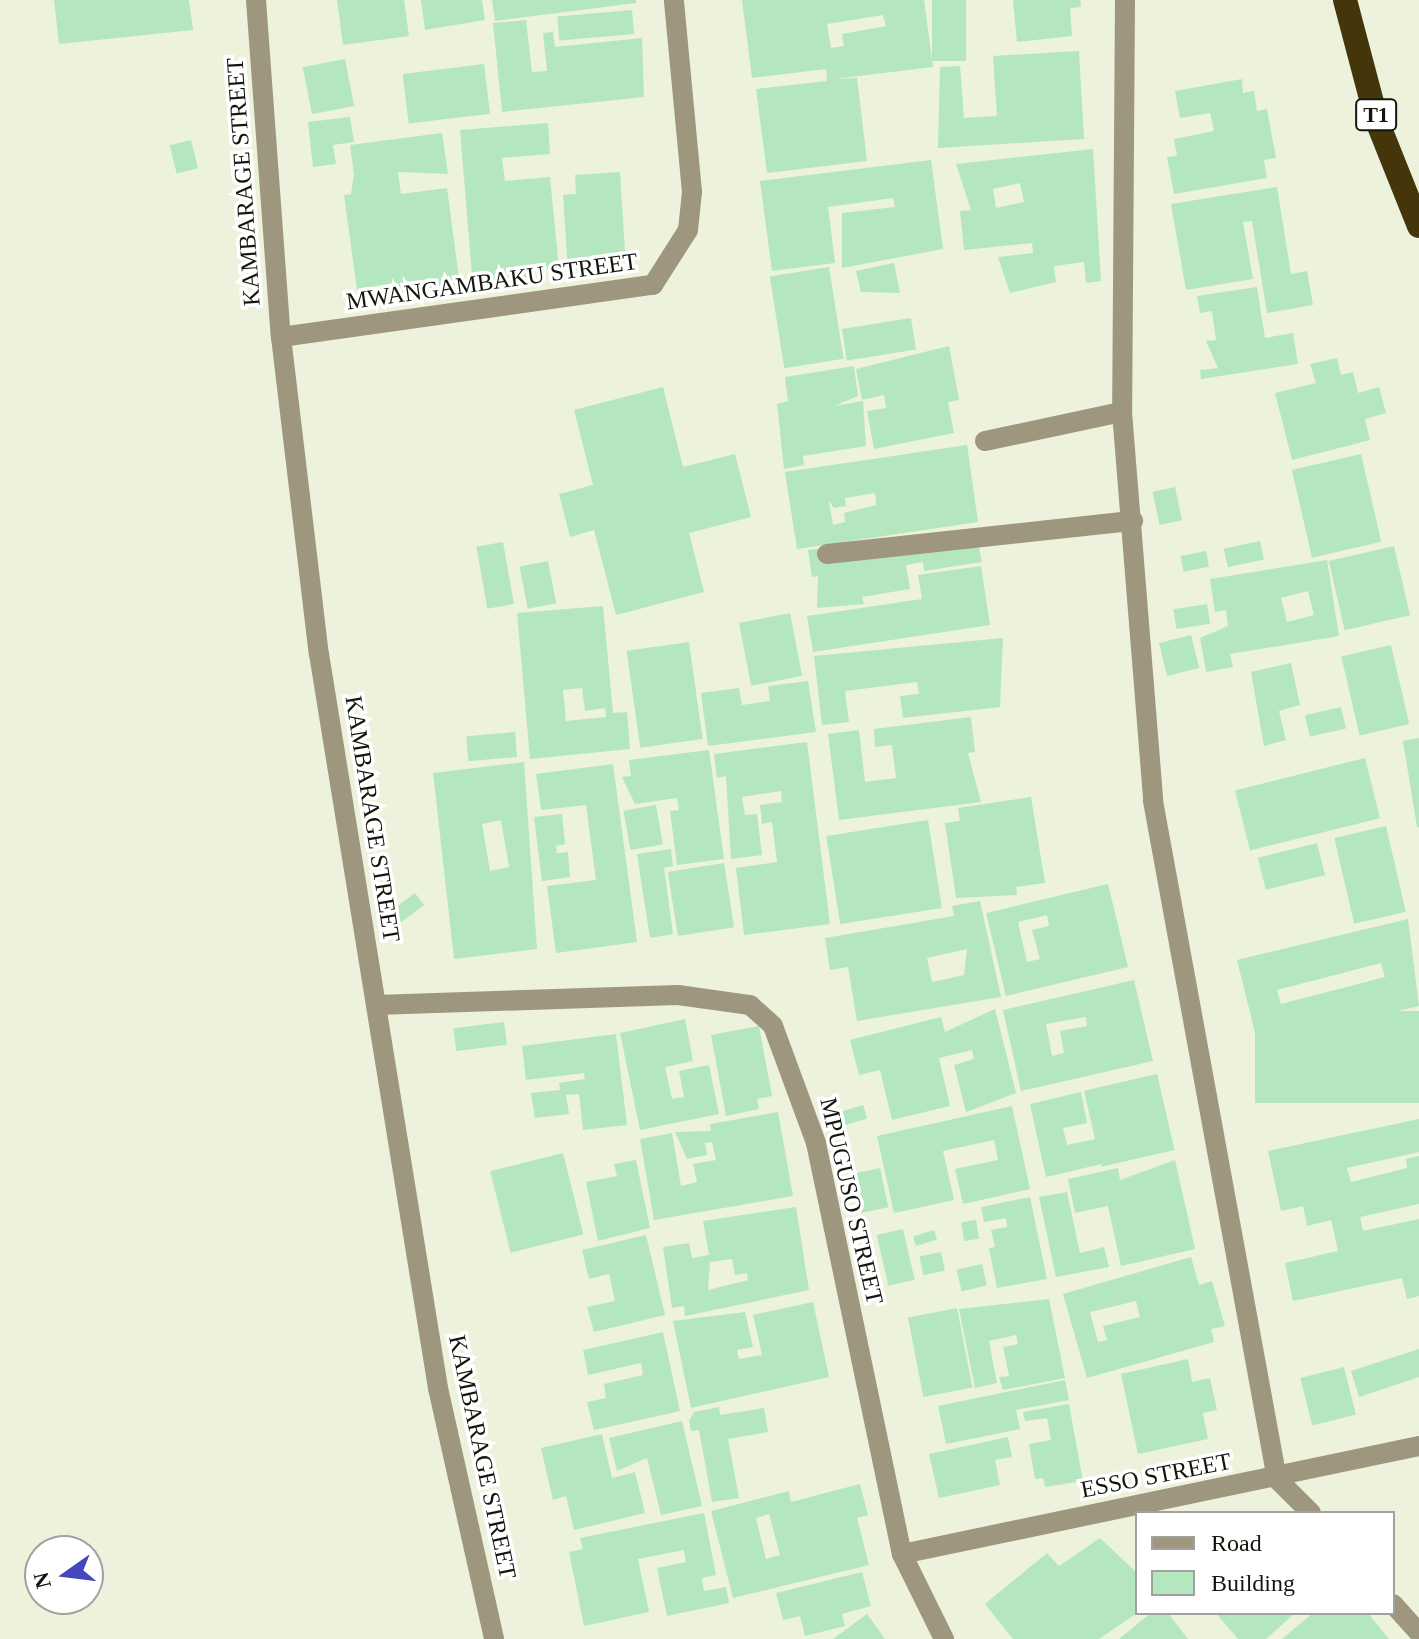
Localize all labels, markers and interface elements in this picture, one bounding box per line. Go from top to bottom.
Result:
street label: KAMBARAGE STREET [221,57,267,307]
road number: T1 [1354,97,1398,133]
street label: MWANGAMBAKU STREET [344,247,640,317]
street label: KAMBARAGE STREET [338,694,406,944]
street label: MPUGUSO STREET [813,1095,889,1307]
street label: KAMBARAGE STREET [442,1332,522,1582]
street label: ESSO STREET [1078,1447,1234,1505]
legend [1135,1511,1395,1615]
text: Road [1211,1530,1262,1556]
north arrow [24,1535,104,1615]
text: N [28,1570,56,1591]
text: Building [1211,1570,1295,1596]

